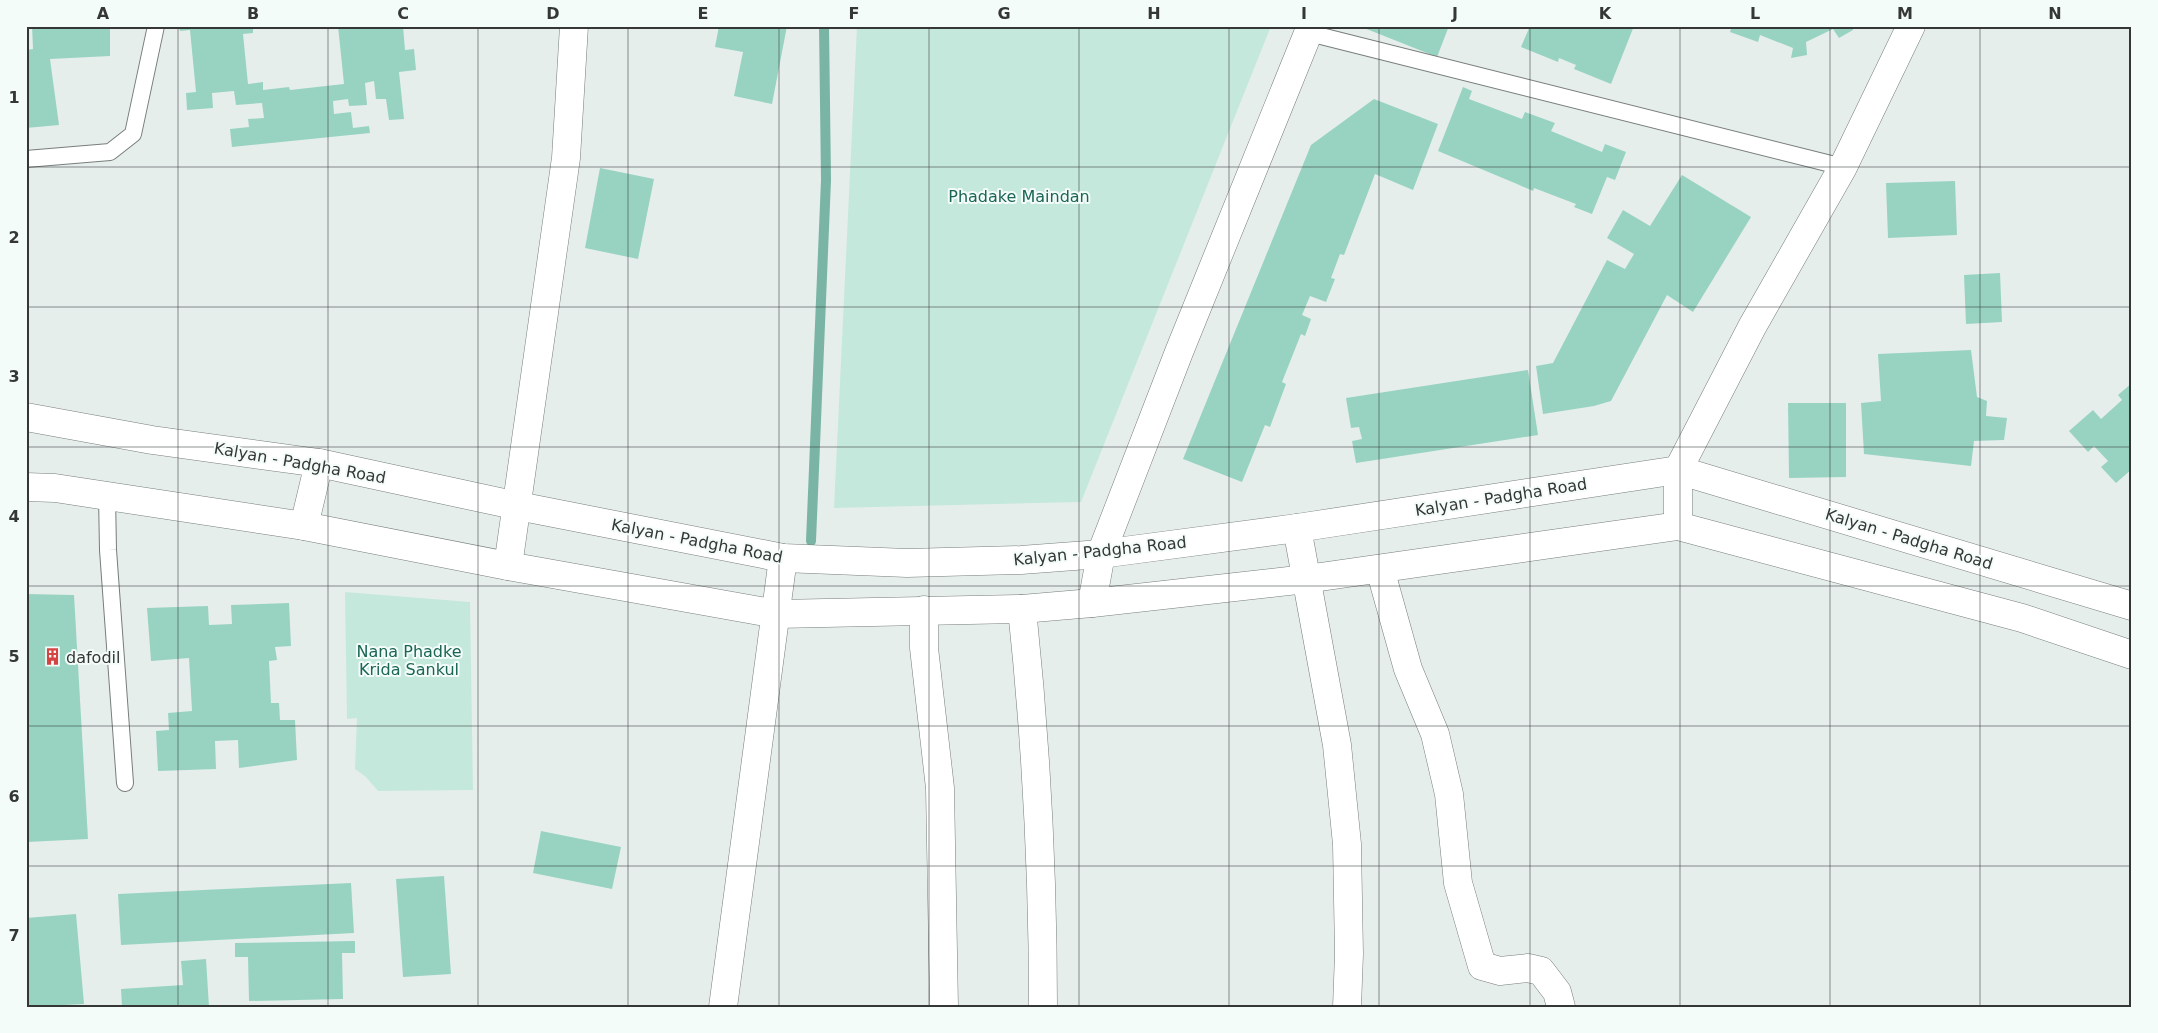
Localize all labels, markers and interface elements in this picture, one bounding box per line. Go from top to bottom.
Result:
text: A [97,4,110,23]
text: B [247,4,259,23]
text: C [397,4,409,23]
text: D [546,4,560,23]
text: E [698,4,708,23]
text: F [849,4,859,23]
text: G [997,4,1011,23]
text: H [1147,4,1161,23]
text: I [1301,4,1307,23]
text: J [1451,4,1458,23]
text: K [1599,4,1612,23]
text: L [1750,4,1760,23]
text: M [1897,4,1913,23]
text: N [2048,4,2062,23]
text: 1 [8,88,20,107]
park label: Phadake Maindan [948,187,1090,206]
text: 2 [8,228,20,247]
text: 3 [8,367,20,386]
street label: Kalyan - Padgha Road [213,439,387,487]
street label: Kalyan - Padgha Road [1414,474,1588,520]
street label: Kalyan - Padgha Road [1823,504,1995,574]
text: 4 [8,507,20,526]
street label: Kalyan - Padgha Road [610,515,784,567]
street label: Kalyan - Padgha Road [1012,532,1188,570]
park label: Nana Phadke Krida Sankul [356,642,462,679]
text: 5 [8,647,20,666]
building icon: dafodil [42,647,62,667]
place label: dafodil [66,648,120,667]
text: 6 [8,787,20,806]
text: 7 [8,926,20,945]

